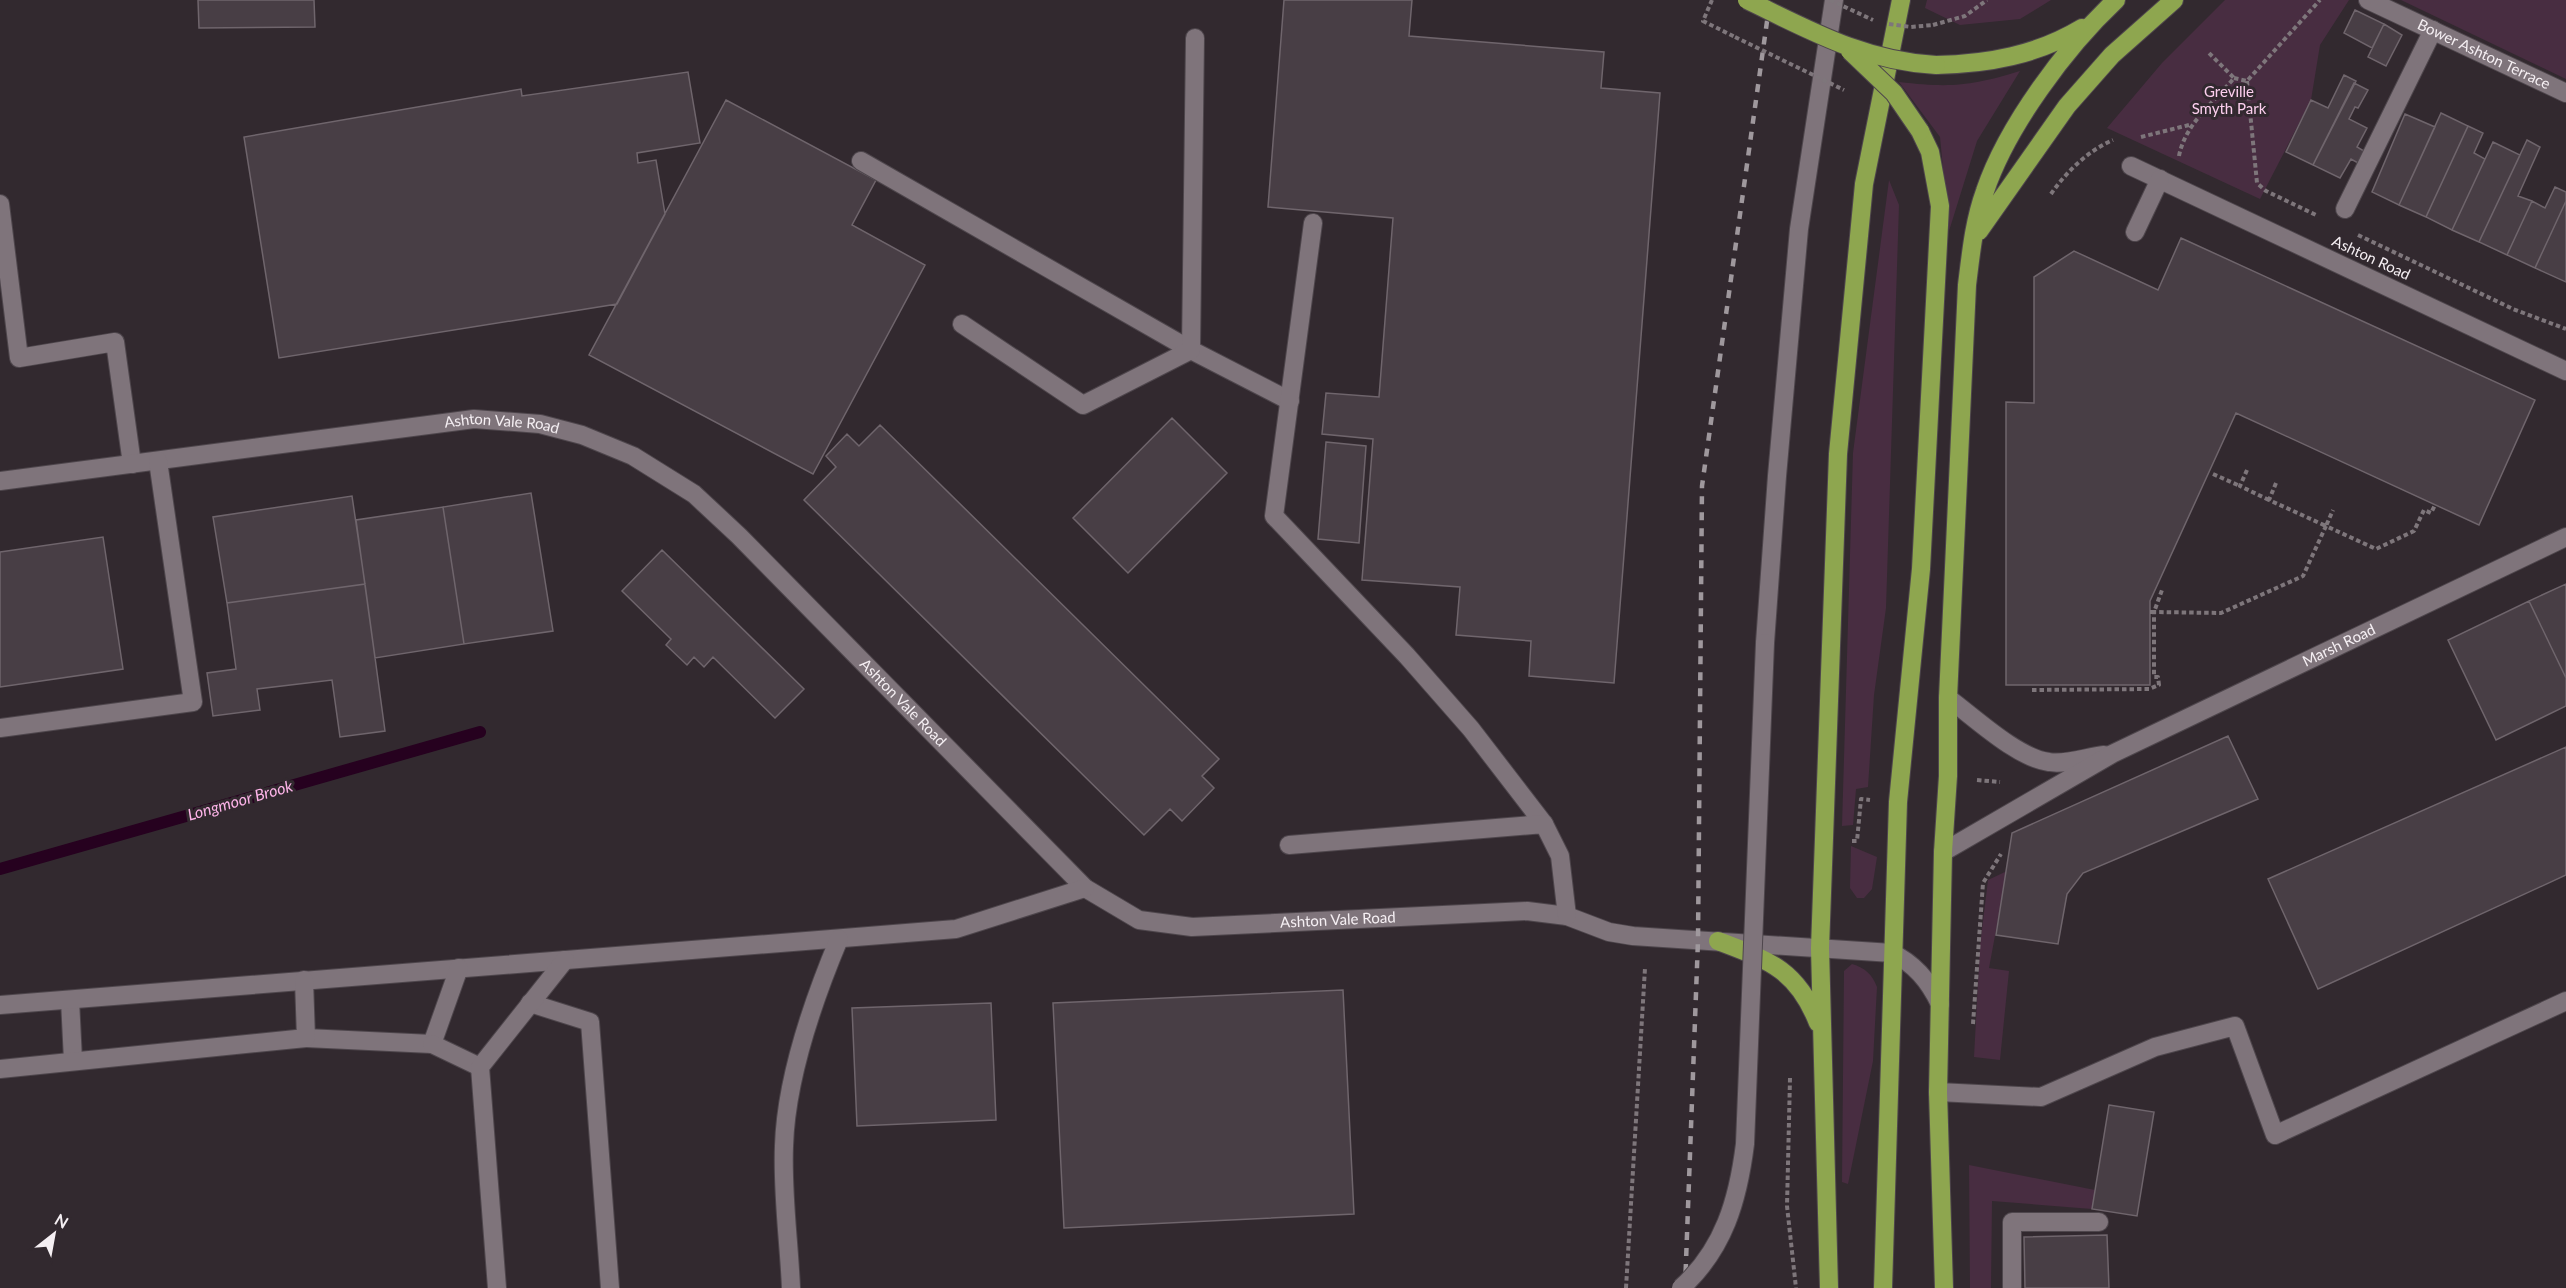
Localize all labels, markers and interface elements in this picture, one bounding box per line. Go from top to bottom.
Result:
street label: Bower Ashton Terrace [2415,15,2554,92]
park label: Greville Smyth Park [2192,82,2267,117]
street label: Ashton Road [2329,231,2413,283]
street label: Ashton Vale Road [443,409,561,437]
street label: Marsh Road [2299,620,2378,670]
street label: Ashton Vale Road [857,654,951,750]
water label: Longmoor Brook [185,775,295,824]
street label: Ashton Vale Road [1280,907,1396,931]
north arrow [24,1204,84,1264]
text: N [52,1209,72,1232]

